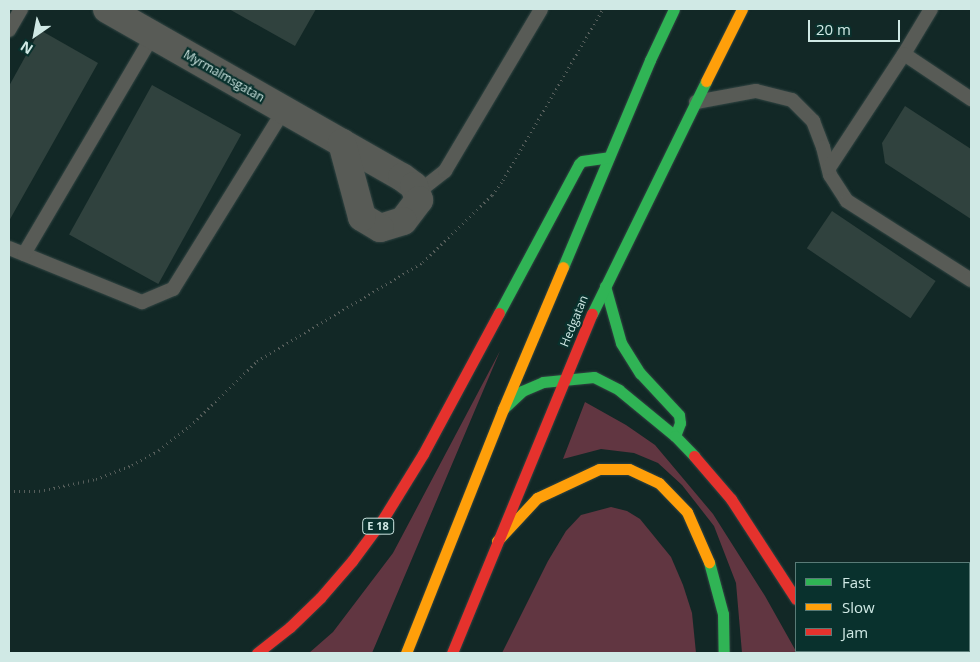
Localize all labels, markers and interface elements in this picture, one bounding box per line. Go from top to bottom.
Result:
north arrow [10,10,60,60]
scale bar [810,10,902,42]
text: 20 m [816,19,851,39]
text: N [17,37,37,59]
street label: Myrmalmsgatan [181,47,267,105]
street label: Hedgatan [557,293,591,349]
road number: E 18 [362,518,394,534]
legend [795,562,970,652]
text: Fast [842,572,871,592]
text: Slow [842,597,875,617]
text: Jam [842,622,868,642]

